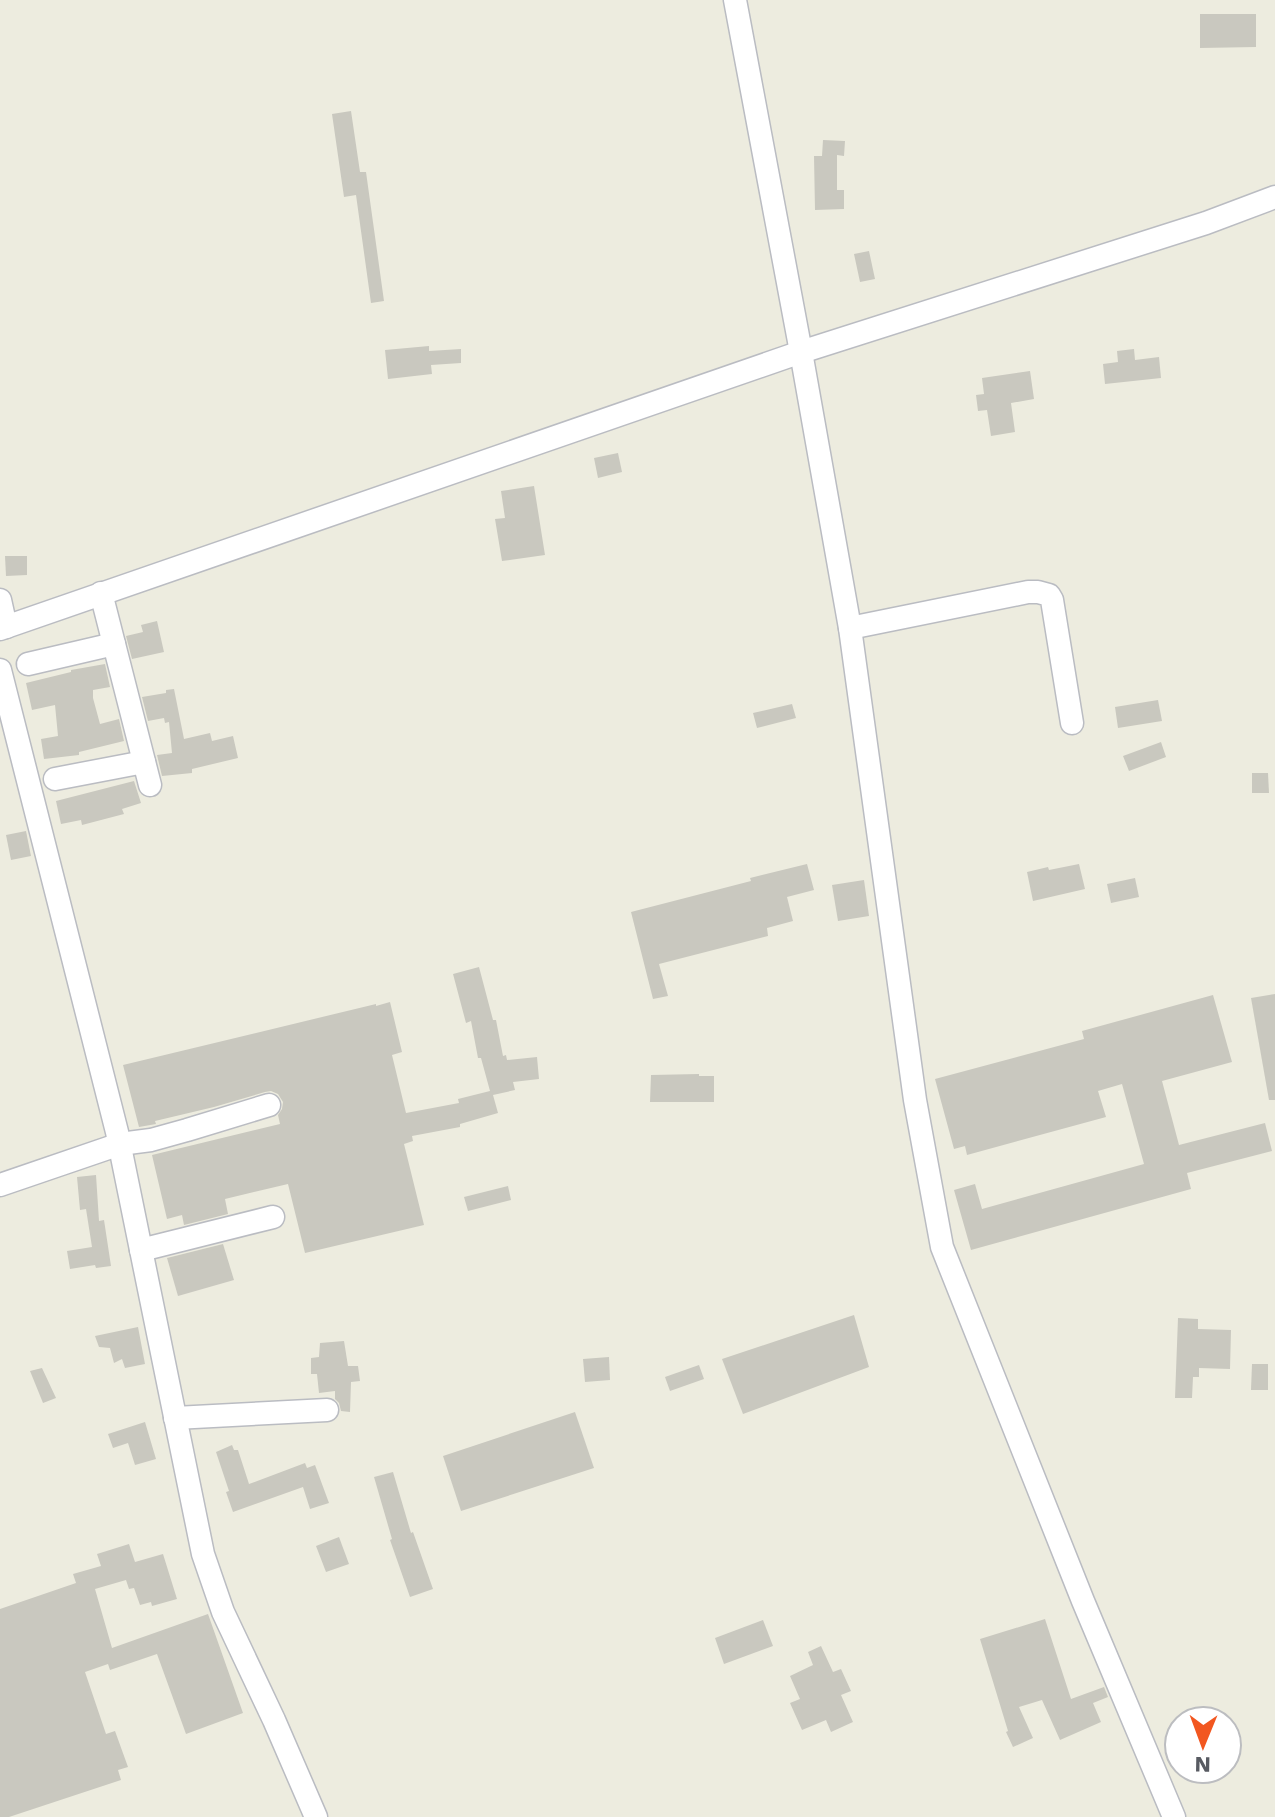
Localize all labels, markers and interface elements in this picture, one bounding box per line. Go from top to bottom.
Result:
north arrow [1163,1705,1243,1785]
text: N [1194,1752,1211,1777]

